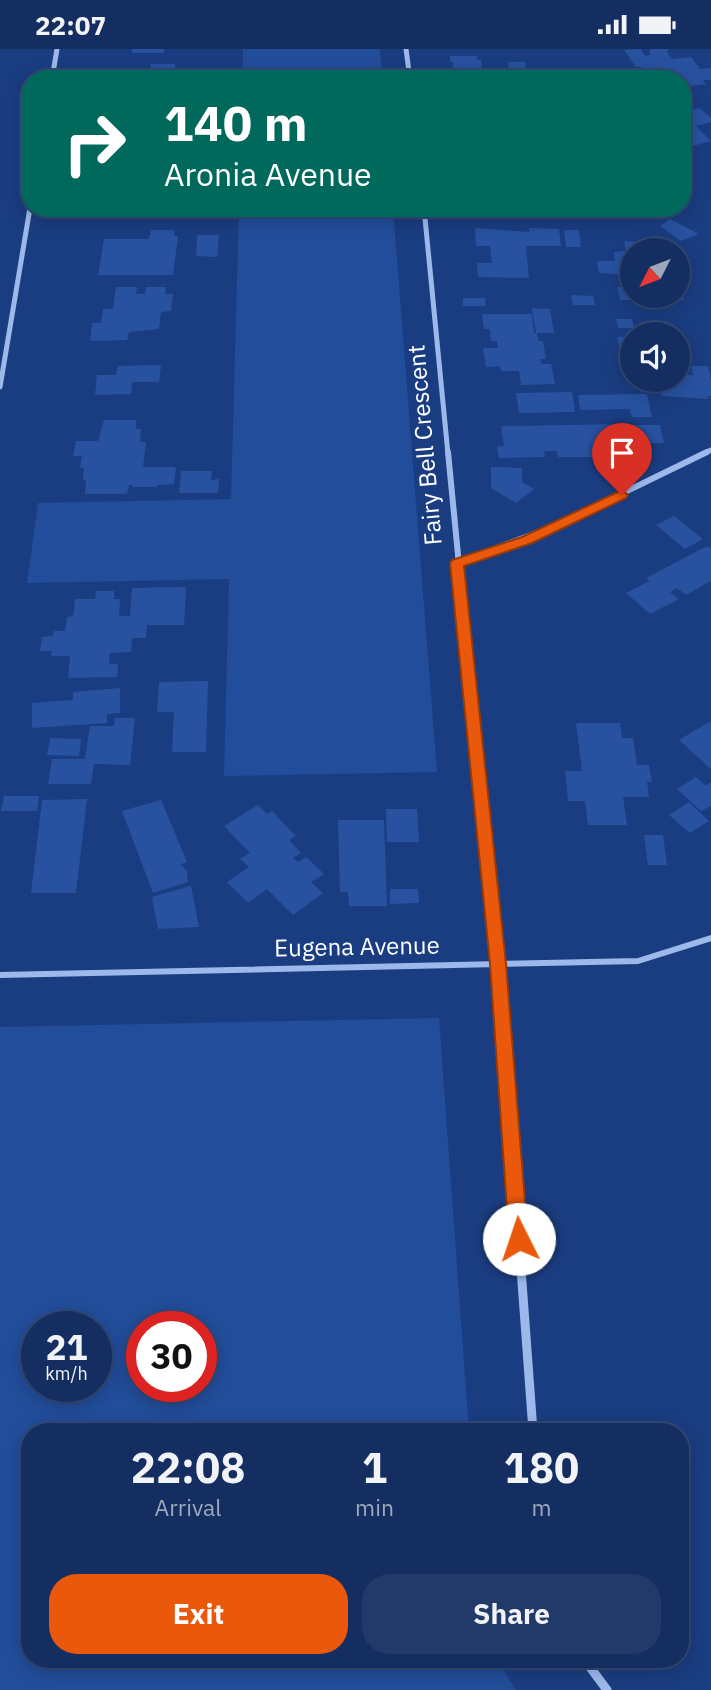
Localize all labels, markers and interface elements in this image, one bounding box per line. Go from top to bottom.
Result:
text: 22:07 [35,8,106,42]
text: 140 m [164,91,308,154]
icon: right [49,98,140,189]
text: Aronia Avenue [164,153,372,195]
north arrow [620,238,690,308]
map controls [620,238,690,392]
button: sound [620,322,690,392]
street label: Fairy Bell Crescent [399,344,449,547]
pin [592,423,652,495]
icon: arrive [603,434,641,472]
street label: Eugena Avenue [274,929,440,963]
position arrow [482,1202,556,1276]
speed limit sign: 30 [126,1311,217,1402]
text: 21 [45,1324,88,1370]
text: km/h [45,1362,88,1385]
text: 22:08 [131,1440,245,1495]
text: 1 [362,1440,387,1495]
text: 180 [504,1440,579,1495]
text: Arrival [155,1492,222,1522]
text: min [355,1492,394,1522]
text: m [531,1492,552,1522]
button: Exit [49,1574,348,1654]
button: Share [362,1574,661,1654]

